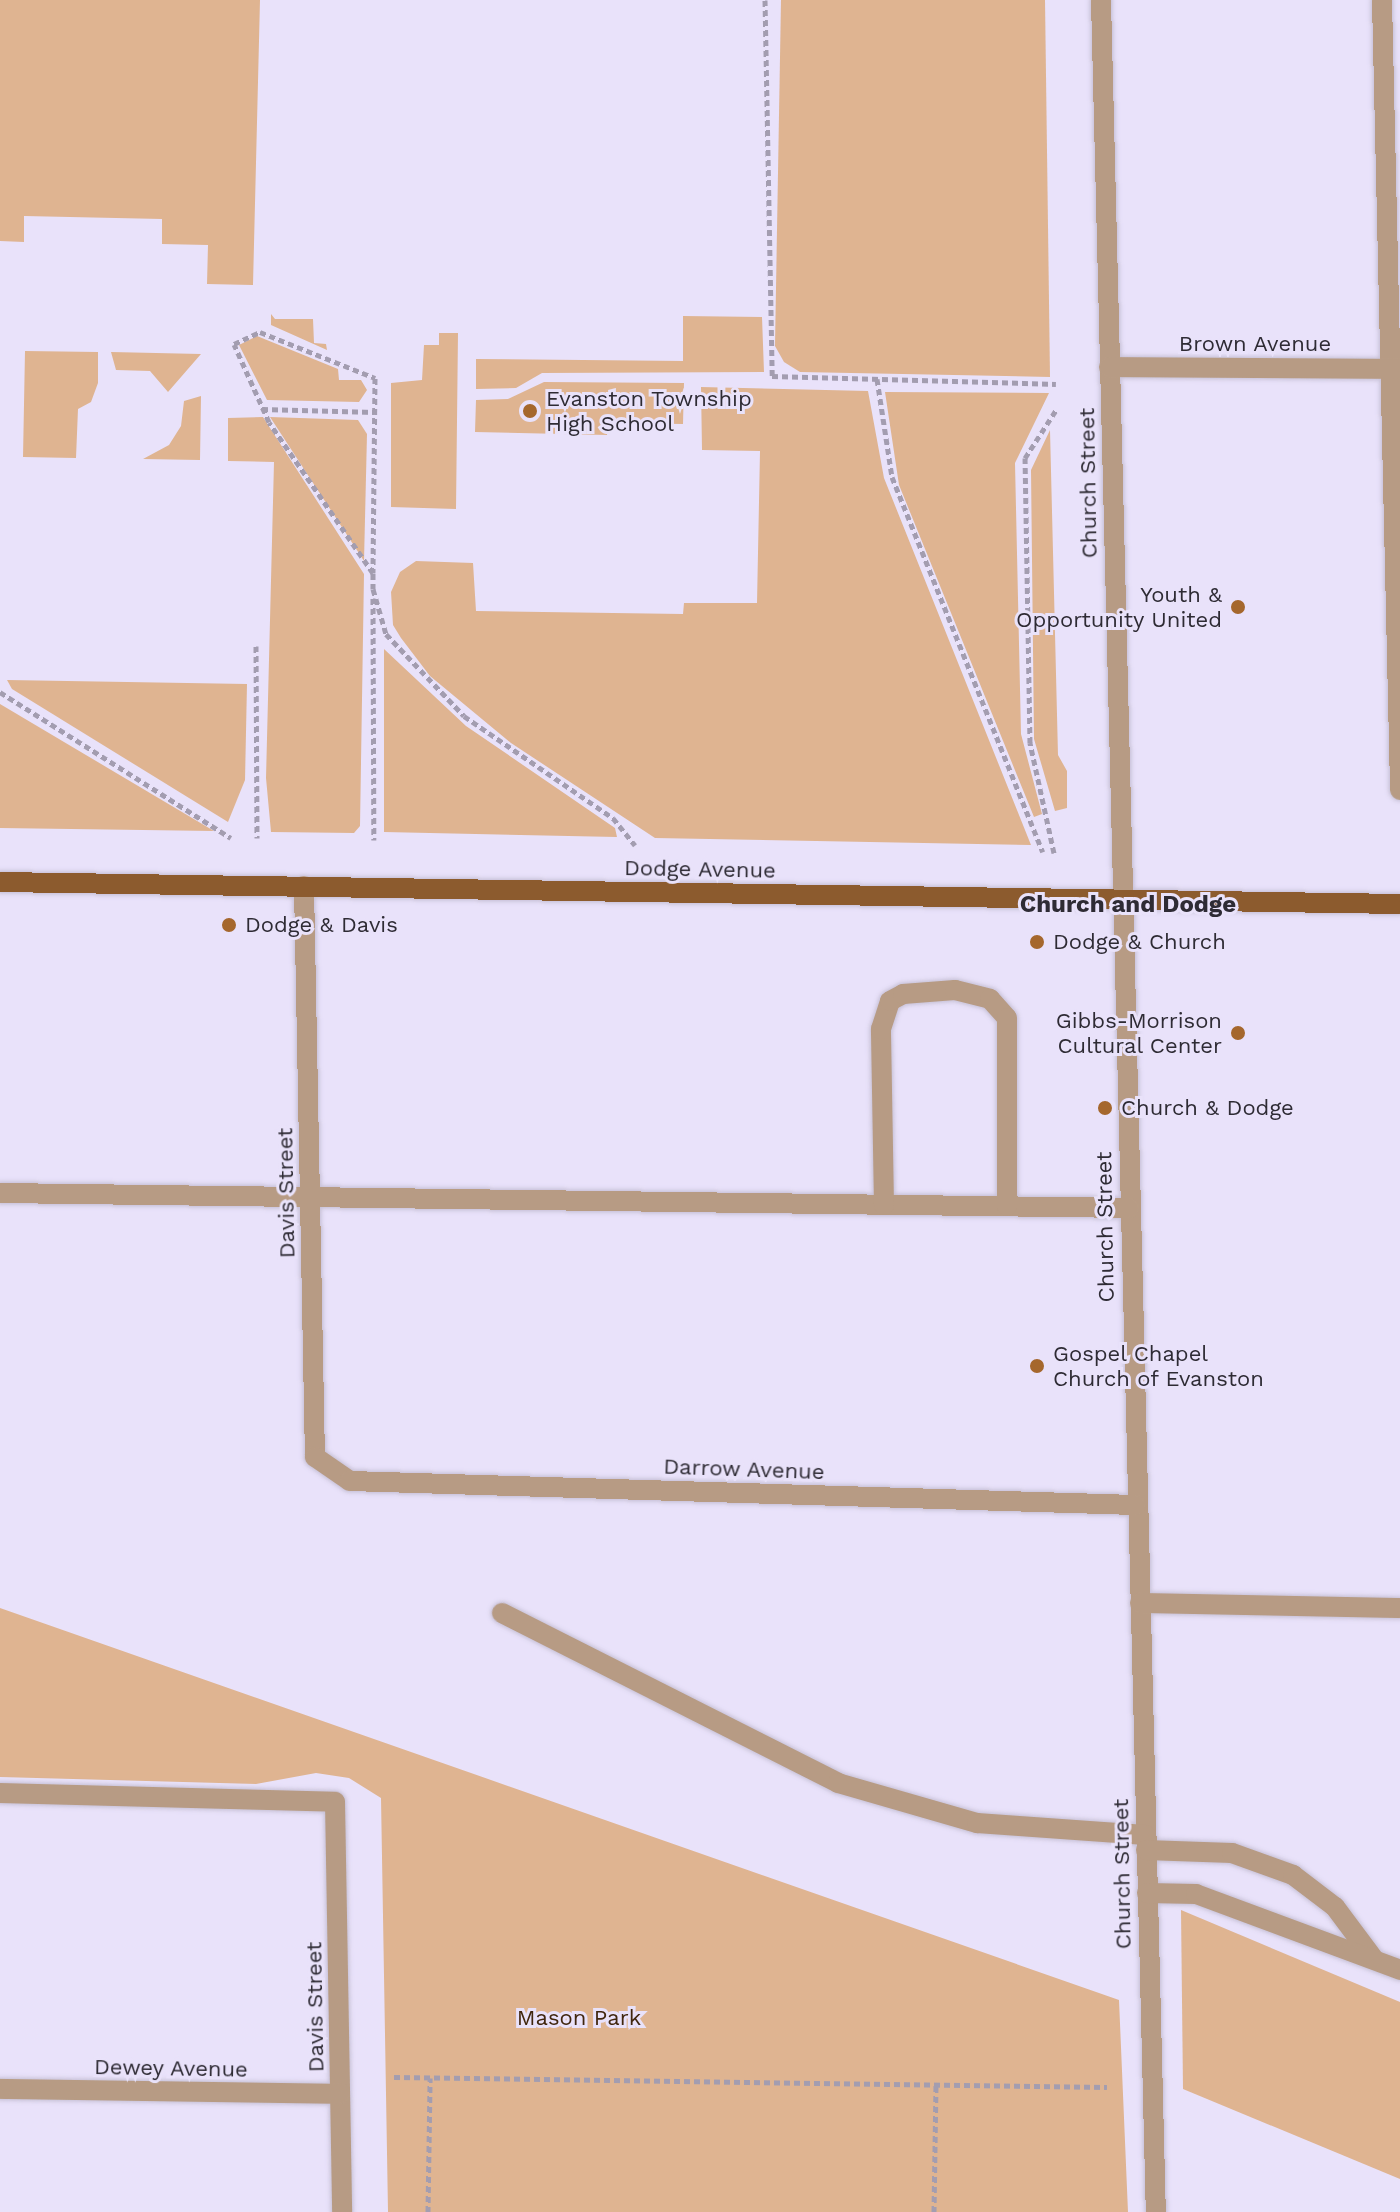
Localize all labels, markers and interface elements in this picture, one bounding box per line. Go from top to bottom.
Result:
street label: Brown Avenue [1178,331,1332,357]
place label: Evanston Township High School [546,385,752,436]
marker: Evanston Township High School [521,402,539,420]
street label: Church Street [1073,407,1103,559]
place label: Youth & Opportunity United [1016,581,1222,632]
marker: Youth & Opportunity United [1229,598,1247,616]
street label: Dodge Avenue [623,854,777,884]
district label: Church and Dodge [1020,891,1236,919]
place label: Dodge & Davis [245,912,398,938]
marker: Dodge & Davis [220,916,238,934]
place label: Dodge & Church [1053,929,1226,955]
marker: Dodge & Church [1028,933,1046,951]
place label: Gibbs-Morrison Cultural Center [1056,1007,1222,1058]
marker: Gibbs-Morrison Cultural Center [1229,1024,1247,1042]
place label: Church & Dodge [1121,1095,1294,1121]
marker: Church & Dodge [1096,1099,1114,1117]
street label: Davis Street [272,1128,300,1258]
street label: Church Street [1090,1151,1120,1303]
place label: Gospel Chapel Church of Evanston [1053,1340,1265,1392]
marker: Gospel Chapel Church of Evanston [1028,1357,1046,1375]
street label: Darrow Avenue [662,1453,826,1485]
street label: Church Street [1107,1798,1137,1950]
street label: Davis Street [301,1942,329,2072]
park label: Mason Park [517,2005,641,2031]
street label: Dewey Avenue [93,2053,249,2083]

